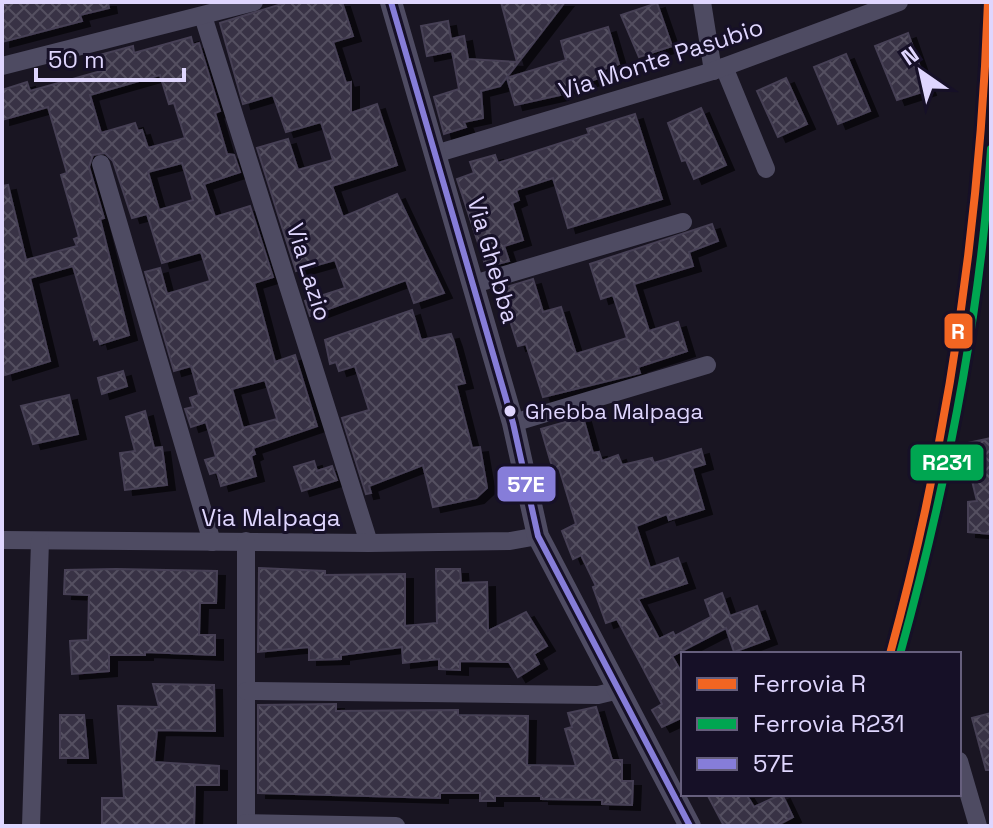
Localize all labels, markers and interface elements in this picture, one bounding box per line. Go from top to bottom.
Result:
street label: Via Monte Pasubio [555,11,767,106]
scale bar [36,32,184,82]
north arrow [881,32,961,112]
text: N [896,40,924,71]
text: 50 m [48,44,105,75]
street label: Via Ghebba [461,193,526,327]
street label: Via Lazio [280,219,339,325]
line badge: R [943,312,974,350]
text: R [951,317,965,345]
place label: Ghebba Malpaga [525,397,703,425]
marker: Ghebba Malpaga [502,403,518,419]
line badge: R231 [909,443,985,482]
text: R231 [922,448,972,476]
line badge: 57E [496,465,557,503]
text: 57E [507,470,545,498]
street label: Via Malpaga [201,502,341,533]
legend [681,652,961,796]
text: Ferrovia R [753,668,866,699]
text: Ferrovia R231 [753,708,905,739]
text: 57E [753,748,794,779]

